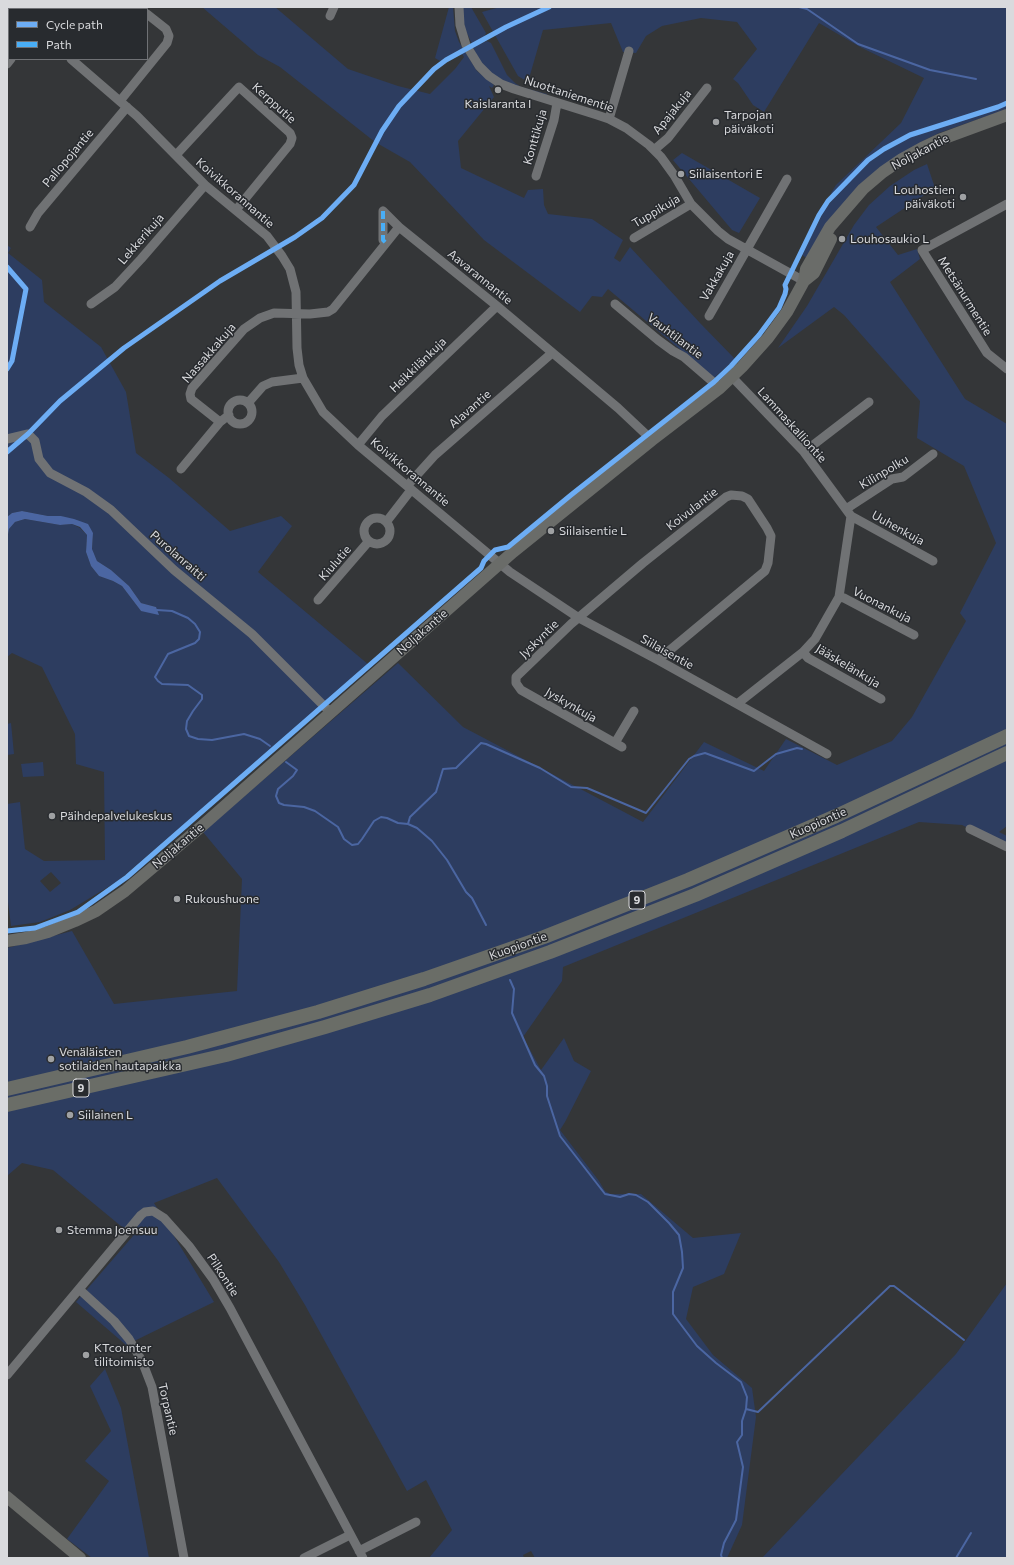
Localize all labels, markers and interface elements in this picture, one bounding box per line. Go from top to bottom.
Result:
legend [8,8,148,60]
text: Cycle path [46,17,103,31]
text: Path [46,37,72,51]
street label: Nuottaniementie [522,73,616,115]
street label: Kerpputie [249,80,299,126]
marker: Kaislaranta I [493,85,503,95]
street label: Apajakuja [650,87,694,137]
place label: Kaislaranta I [465,97,531,111]
street label: Konttikuja [520,108,550,166]
place label: Tarpojan päiväkoti [724,108,774,136]
marker: Tarpojan päiväkoti [711,117,721,127]
street label: Pallopojantie [39,126,97,190]
street label: Noljakantie [889,131,951,173]
street label: Koivikkorannantie [193,155,277,231]
place label: Siilaisentori E [689,167,763,181]
marker: Siilaisentori E [676,169,686,179]
place label: Louhostien päiväkoti [894,183,955,211]
street label: Tuppikuja [629,191,683,231]
marker: Louhostien päiväkoti [958,192,968,202]
street label: Lekkerikuja [115,211,167,267]
place label: Louhosaukio L [850,232,929,246]
marker: Louhosaukio L [837,234,847,244]
street label: Aavarannantie [445,247,515,307]
street label: Vakkakuja [697,248,737,304]
street label: Metsänurmentie [935,254,995,338]
street label: Vauhtilantie [644,310,706,362]
street label: Nassakkakuja [179,320,239,386]
street label: Heikkilänkuja [387,334,449,396]
street label: Lammaskalliontie [754,384,830,466]
street label: Alavantie [446,387,494,431]
street label: Koivikkorannantie [367,435,453,509]
street label: Kilinpolku [857,452,911,492]
street label: Koivulantie [663,484,721,534]
street label: Uuhenkuja [869,508,927,548]
place label: Siilaisentie L [559,524,627,538]
marker: Siilaisentie L [546,526,556,536]
street label: Purolanraitti [147,528,209,584]
street label: Kiulutie [316,542,354,584]
street label: Vuonankuja [850,584,914,626]
street label: Noljakantie [394,606,450,658]
street label: Jyskyntie [516,617,562,661]
street label: Siilaisentie [638,631,696,673]
street label: Jääskelänkuja [813,641,883,691]
street label: Jyskynkuja [543,684,599,726]
street label: Kuopiontie [788,804,848,842]
place label: Päihdepalvelukeskus [60,809,172,823]
marker: Päihdepalvelukeskus [47,811,57,821]
street label: Noljakantie [149,820,207,872]
road number: 9 [629,891,645,909]
place label: Rukoushuone [185,892,259,906]
marker: Rukoushuone [172,894,182,904]
street label: Kuopiontie [487,929,549,963]
place label: Venäläisten sotilaiden hautapaikka [59,1045,181,1073]
marker: Venäläisten sotilaiden hautapaikka [46,1054,56,1064]
road number: 9 [73,1079,89,1097]
place label: Siilainen L [78,1108,133,1122]
marker: Siilainen L [65,1110,75,1120]
place label: Stemma Joensuu [67,1223,157,1237]
marker: Stemma Joensuu [54,1225,64,1235]
street label: Pilkontie [204,1251,242,1299]
place label: KTcounter tilitoimisto [94,1341,154,1369]
marker: KTcounter tilitoimisto [81,1350,91,1360]
street label: Torpantie [155,1381,181,1437]

